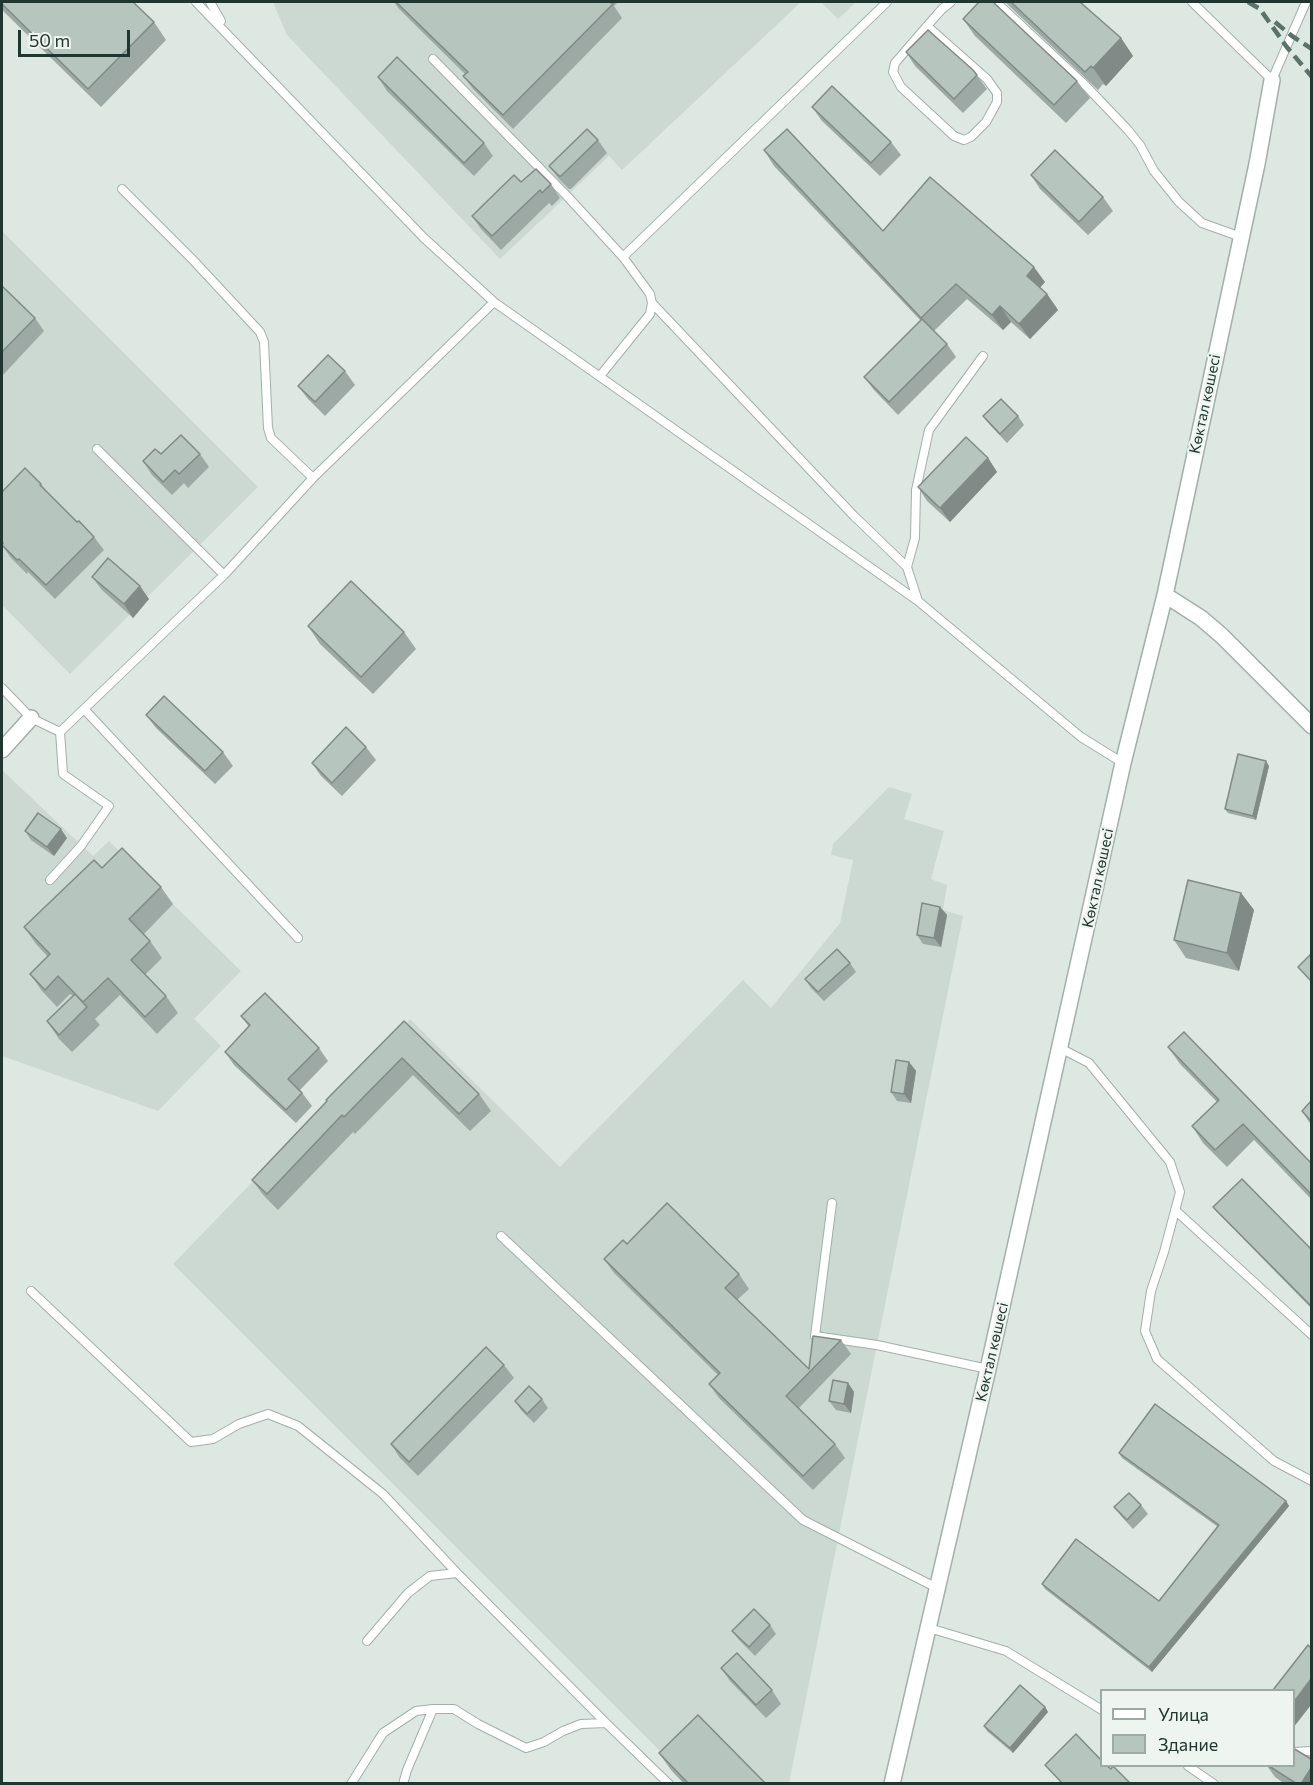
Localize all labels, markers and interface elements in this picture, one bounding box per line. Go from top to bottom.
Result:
scale bar [21,18,134,56]
text: 50 m [29,29,70,51]
street label: Көктал көшесі [1186,353,1224,455]
street label: Көктал көшесі [1079,827,1117,929]
street label: Көктал көшесі [972,1301,1012,1403]
legend [1100,1689,1295,1767]
text: Улица [1158,1703,1209,1725]
text: Здание [1158,1733,1218,1755]

